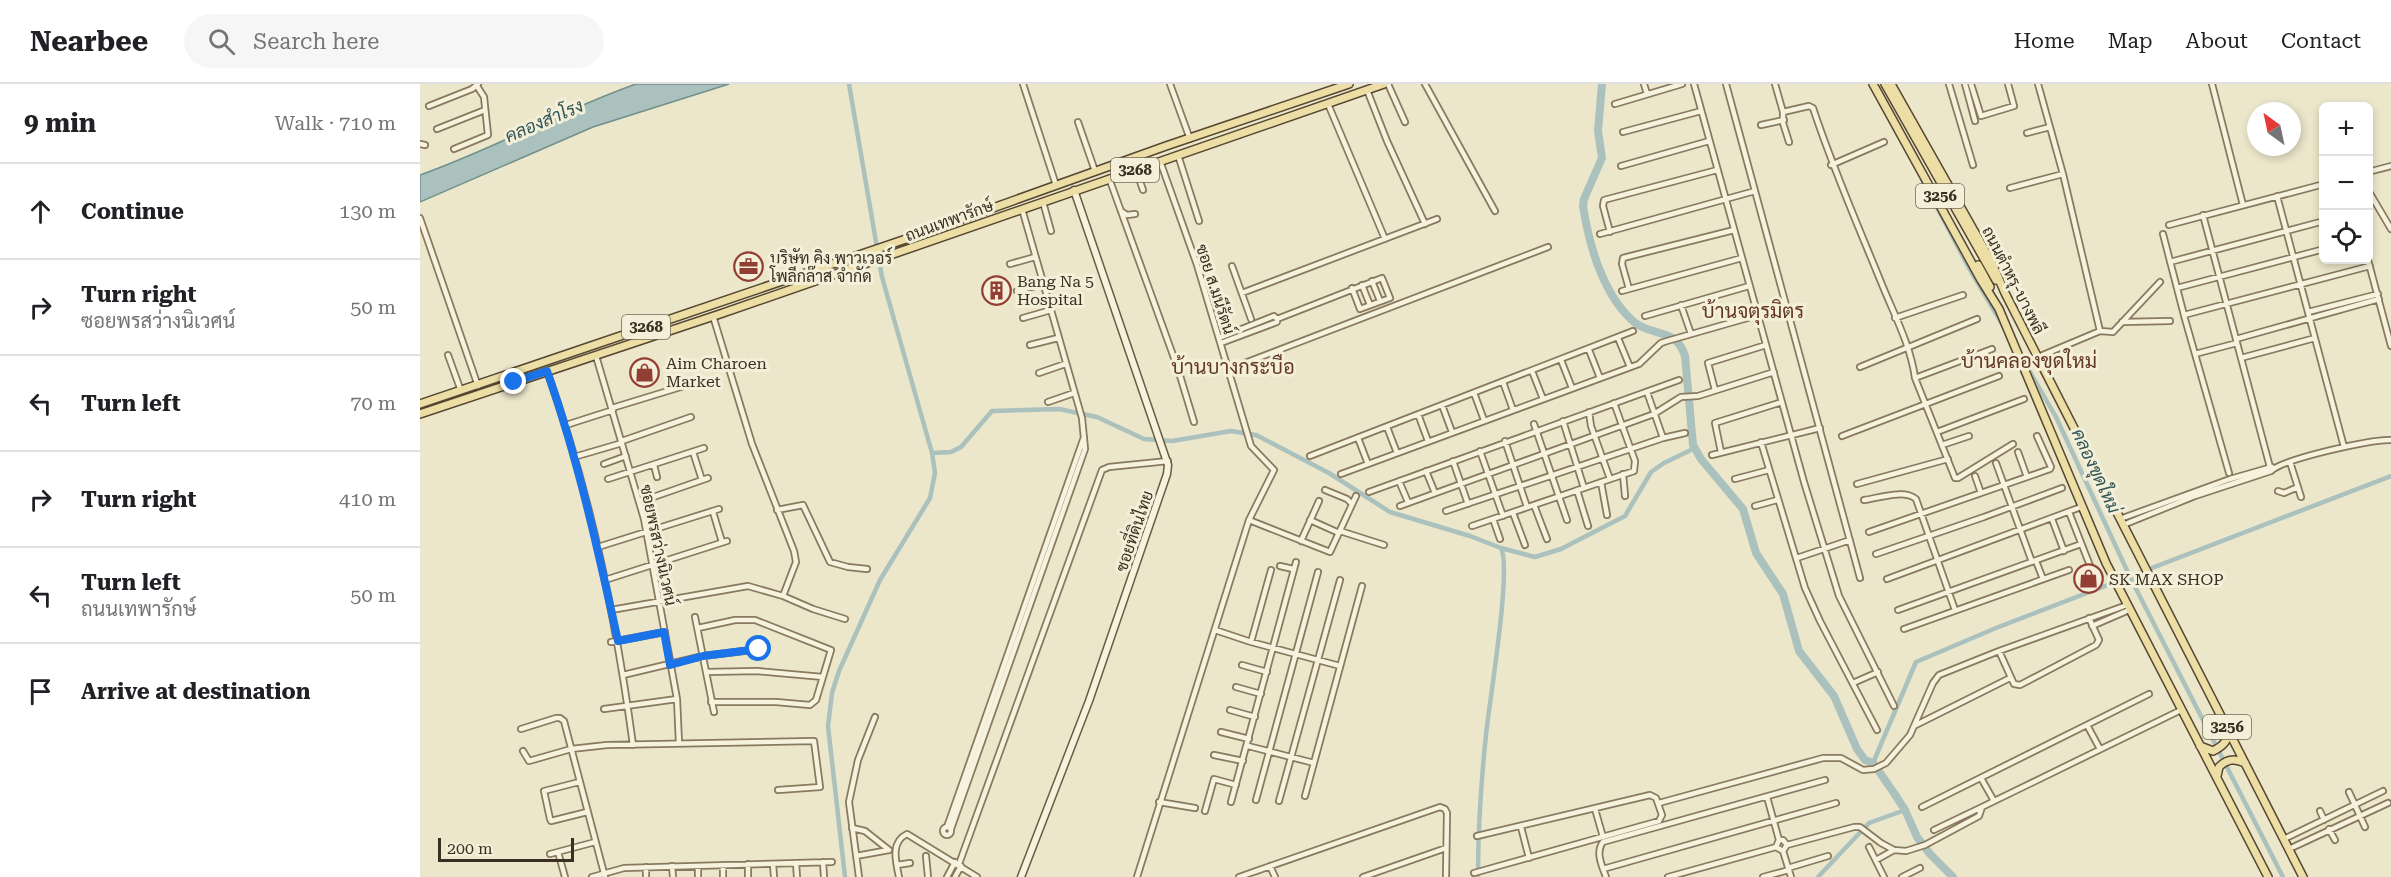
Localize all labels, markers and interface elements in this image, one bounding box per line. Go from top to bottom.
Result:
search box [184,14,604,68]
text: Nearbee [30,25,148,58]
icon: search [205,25,238,58]
text: Search here [253,29,379,54]
text: Home [2014,29,2075,53]
text: Map [2108,29,2153,53]
text: About [2186,29,2248,53]
text: Contact [2281,29,2361,53]
water label: คลองสำโรง [501,93,586,146]
north arrow [2247,102,2301,156]
map controls [2319,102,2373,264]
button: + [2319,102,2373,156]
text: 9 min [24,108,96,138]
text: Walk · 710 m [275,111,396,135]
button: − [2319,156,2373,210]
road number: 3268 [1111,158,1159,182]
road number: 3256 [1916,184,1964,208]
street label: ถนนเทพารักษ์ [902,193,996,245]
icon: ahead [24,195,57,228]
text: Continue [81,199,184,224]
text: 130 m [339,199,396,223]
button: locate [2319,210,2373,264]
street label: ถนนตำหรุ-บางพลี [1976,222,2051,338]
street label: ซอย ส.มนีรัตน์ [1192,241,1242,337]
place label: บริษัท คิง พาวเวอร์ โพลีกล๊าส จำกัด [769,246,892,286]
office icon: บริษัท คิง พาวเวอร์ โพลีกล๊าส จำกัด [733,251,765,283]
place label: Bang Na 5 Hospital [1017,272,1094,309]
building icon: Bang Na 5 Hospital [980,274,1012,306]
text: Turn right [81,282,196,307]
icon: right [24,291,57,324]
text: 50 m [350,295,396,319]
district label: บ้านจตุรมิตร [1702,299,1804,325]
text: ซอยพรสว่างนิเวศน์ [81,309,235,333]
road number: 3268 [622,315,670,339]
district label: บ้านคลองขุดใหม่ [1961,348,2097,375]
district label: บ้านบางกระบือ [1171,353,1295,379]
place label: Aim Charoen Market [666,354,767,391]
shop icon: Aim Charoen Market [629,356,661,388]
route end [500,368,526,394]
icon: left [24,387,57,420]
text: Turn left [81,391,181,416]
text: 70 m [350,391,396,415]
water label: คลองขุดใหม่ [2066,424,2127,518]
street label: ซอยพรสว่างนิเวศน์ [636,482,684,607]
icon: right [24,483,57,516]
text: Turn right [81,487,196,512]
text: 410 m [339,487,396,511]
street label: ซอยที่ดินไทย [1107,487,1157,574]
shop icon: SK MAX SHOP [2072,563,2104,595]
text: Turn left [81,570,181,595]
place label: SK MAX SHOP [2109,570,2223,589]
icon: left [24,579,57,612]
text: 50 m [350,583,396,607]
text: ถนนเทพารักษ์ [81,597,196,621]
route start [745,635,771,661]
icon: arrive [24,675,57,708]
text: Arrive at destination [81,679,310,704]
road number: 3256 [2203,715,2251,739]
scale bar [438,835,574,862]
text: 200 m [447,839,493,858]

